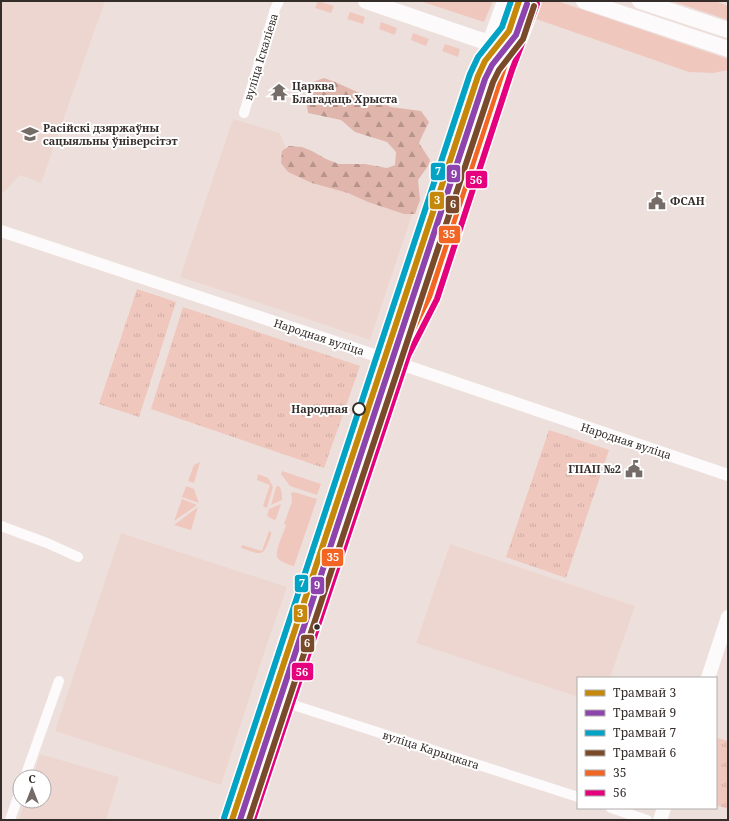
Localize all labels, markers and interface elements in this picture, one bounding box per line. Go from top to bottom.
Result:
street label: вуліца Іскаліева [240,11,281,102]
place label: Царква Благадаць Хрыста [292,78,398,106]
temple icon: Царква Благадаць Хрыста [269,82,289,102]
place label: Расійскі дзяржаўны сацыяльны ўніверсітэт [43,120,178,148]
school or university icon: Расійскі дзяржаўны сацыяльны ўніверсітэт [20,124,40,144]
line badge: 7 [430,162,446,181]
text: 7 [435,163,441,178]
line badge: 9 [446,164,461,183]
text: 9 [451,166,457,181]
line badge: 56 [465,170,488,189]
text: 56 [470,172,482,187]
line badge: 3 [429,191,445,210]
public building icon: ФСАН [647,191,667,211]
text: 3 [434,192,440,207]
place label: ФСАН [670,193,705,208]
line badge: 6 [445,195,460,214]
text: 6 [450,196,456,211]
line badge: 35 [438,225,461,244]
text: 35 [443,226,455,241]
street label: Народная вуліца [272,315,366,358]
place label: Народная [291,401,348,416]
marker: Народная [352,402,366,416]
street label: Народная вуліца [579,419,673,462]
public building icon: ГПАП №2 [624,459,644,479]
place label: ГПАП №2 [568,461,621,476]
line badge: 35 [321,548,344,567]
text: 35 [327,549,339,564]
line badge: 7 [294,574,309,593]
text: 7 [299,575,305,590]
line badge: 9 [310,576,325,595]
text: 9 [314,577,320,592]
line badge: 3 [293,604,308,623]
text: 3 [297,605,303,620]
unlabelled marker [312,622,322,632]
line badge: 6 [300,634,315,653]
text: 6 [304,635,310,650]
line badge: 56 [291,662,314,681]
text: 56 [296,664,308,679]
legend [577,677,717,809]
text: Трамвай 3 [613,684,677,701]
text: Трамвай 9 [613,704,676,721]
text: Трамвай 7 [613,724,677,741]
street label: вуліца Карыцкага [381,727,481,772]
text: Трамвай 6 [613,744,677,761]
text: 35 [613,764,626,781]
north arrow [12,769,52,809]
text: С [28,771,36,786]
text: 56 [613,784,627,801]

